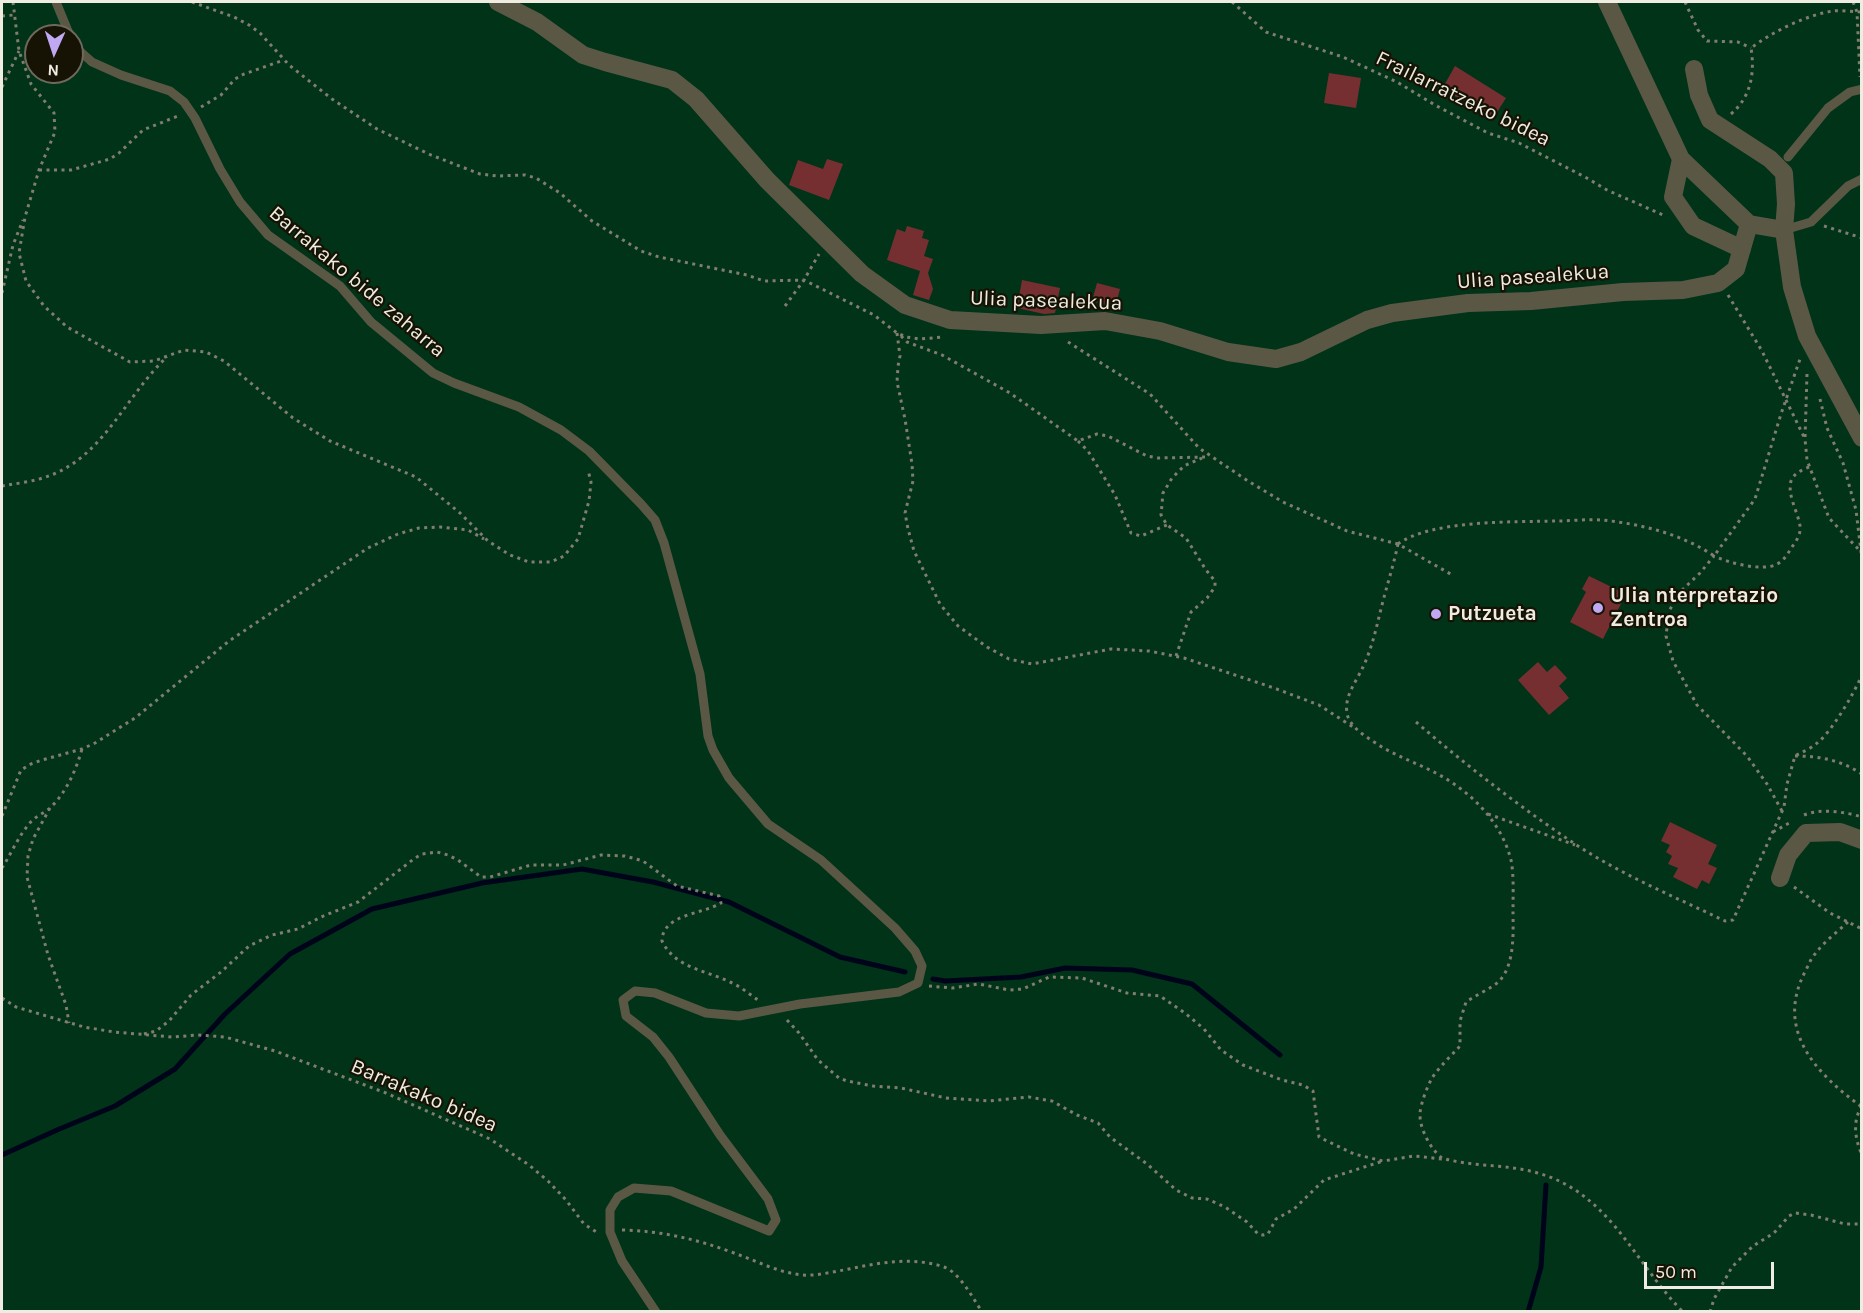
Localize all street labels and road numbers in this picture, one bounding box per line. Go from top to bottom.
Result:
street label: Frailarratzeko bidea [1372,46,1554,152]
street label: Barrakako bide zaharra [264,201,450,363]
street label: Ulia pasealekua [1456,259,1610,295]
street label: Ulia pasealekua [969,286,1123,316]
street label: Barrakako bidea [347,1054,501,1138]

